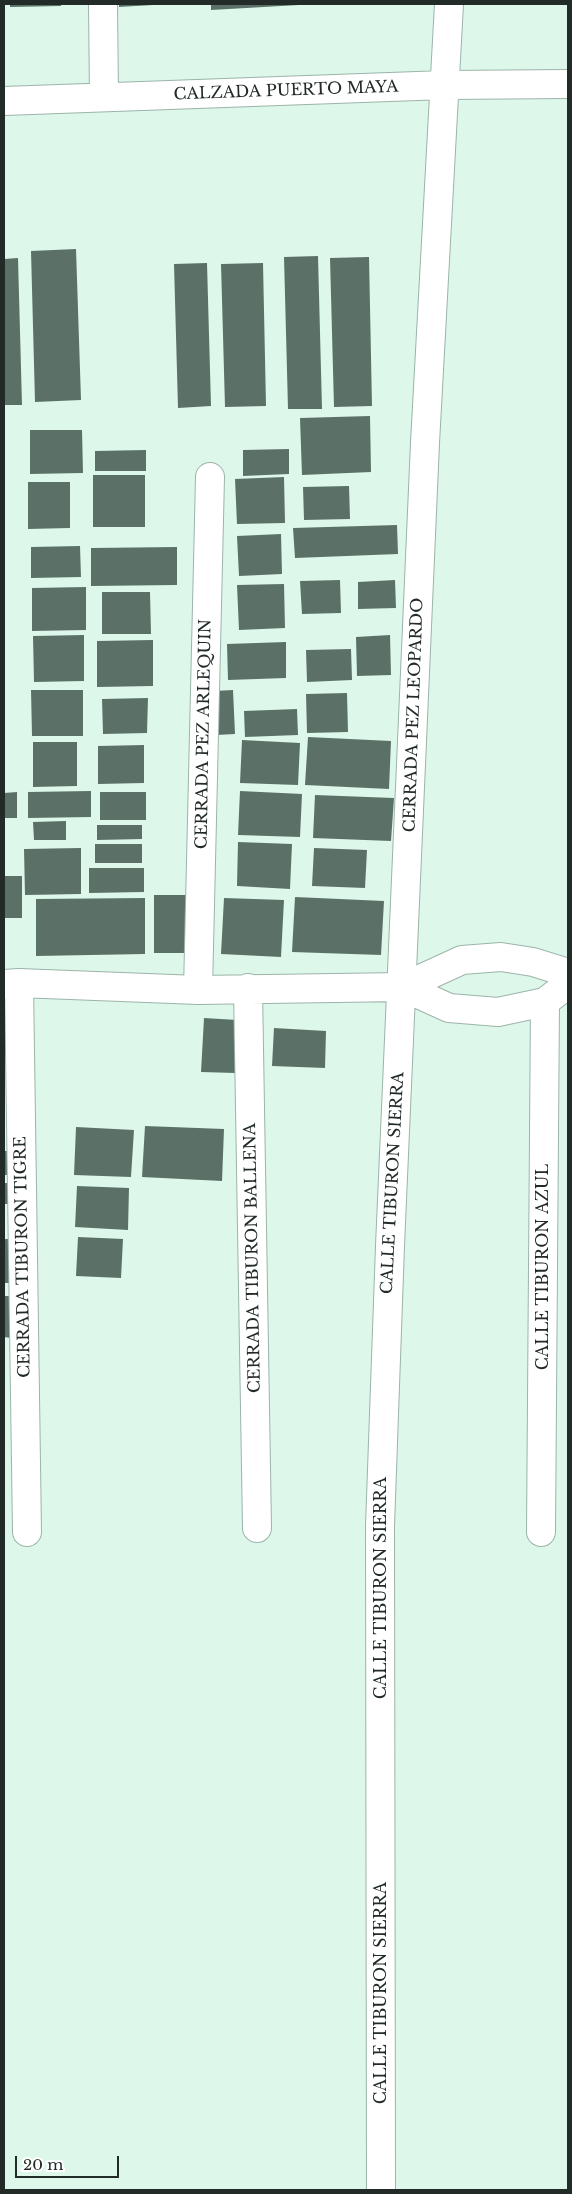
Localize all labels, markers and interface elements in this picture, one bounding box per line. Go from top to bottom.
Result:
street label: CALZADA PUERTO MAYA [173,77,399,105]
street label: CERRADA PEZ LEOPARDO [400,597,428,833]
street label: CERRADA PEZ ARLEQUIN [192,619,216,849]
street label: CALLE TIBURON SIERRA [378,1071,408,1295]
street label: CERRADA TIBURON BALLENA [241,1123,265,1393]
street label: CERRADA TIBURON TIGRE [11,1136,35,1378]
street label: CALLE TIBURON AZUL [533,1164,553,1370]
street label: CALLE TIBURON SIERRA [371,1477,391,1699]
street label: CALLE TIBURON SIERRA [371,1882,391,2104]
scale bar [18,2146,121,2178]
text: 20 m [23,2155,63,2174]

